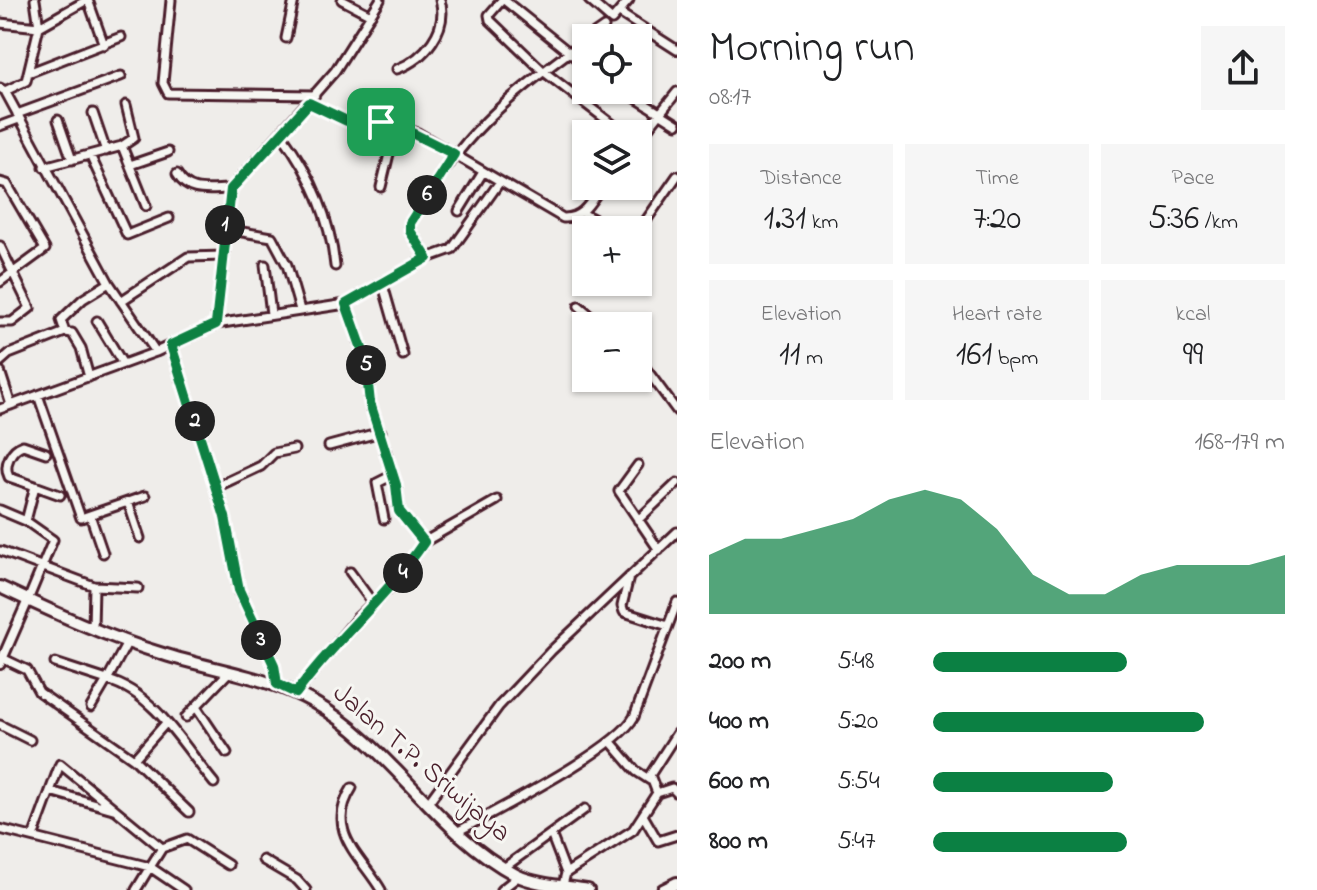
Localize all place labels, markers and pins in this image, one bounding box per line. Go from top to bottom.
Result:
pin [347,88,415,156]
pin: 6 [407,175,447,215]
pin: 1 [205,205,245,245]
pin: 5 [346,345,386,385]
pin: 2 [175,401,215,441]
pin: 4 [383,553,423,593]
pin: 3 [241,620,281,660]

